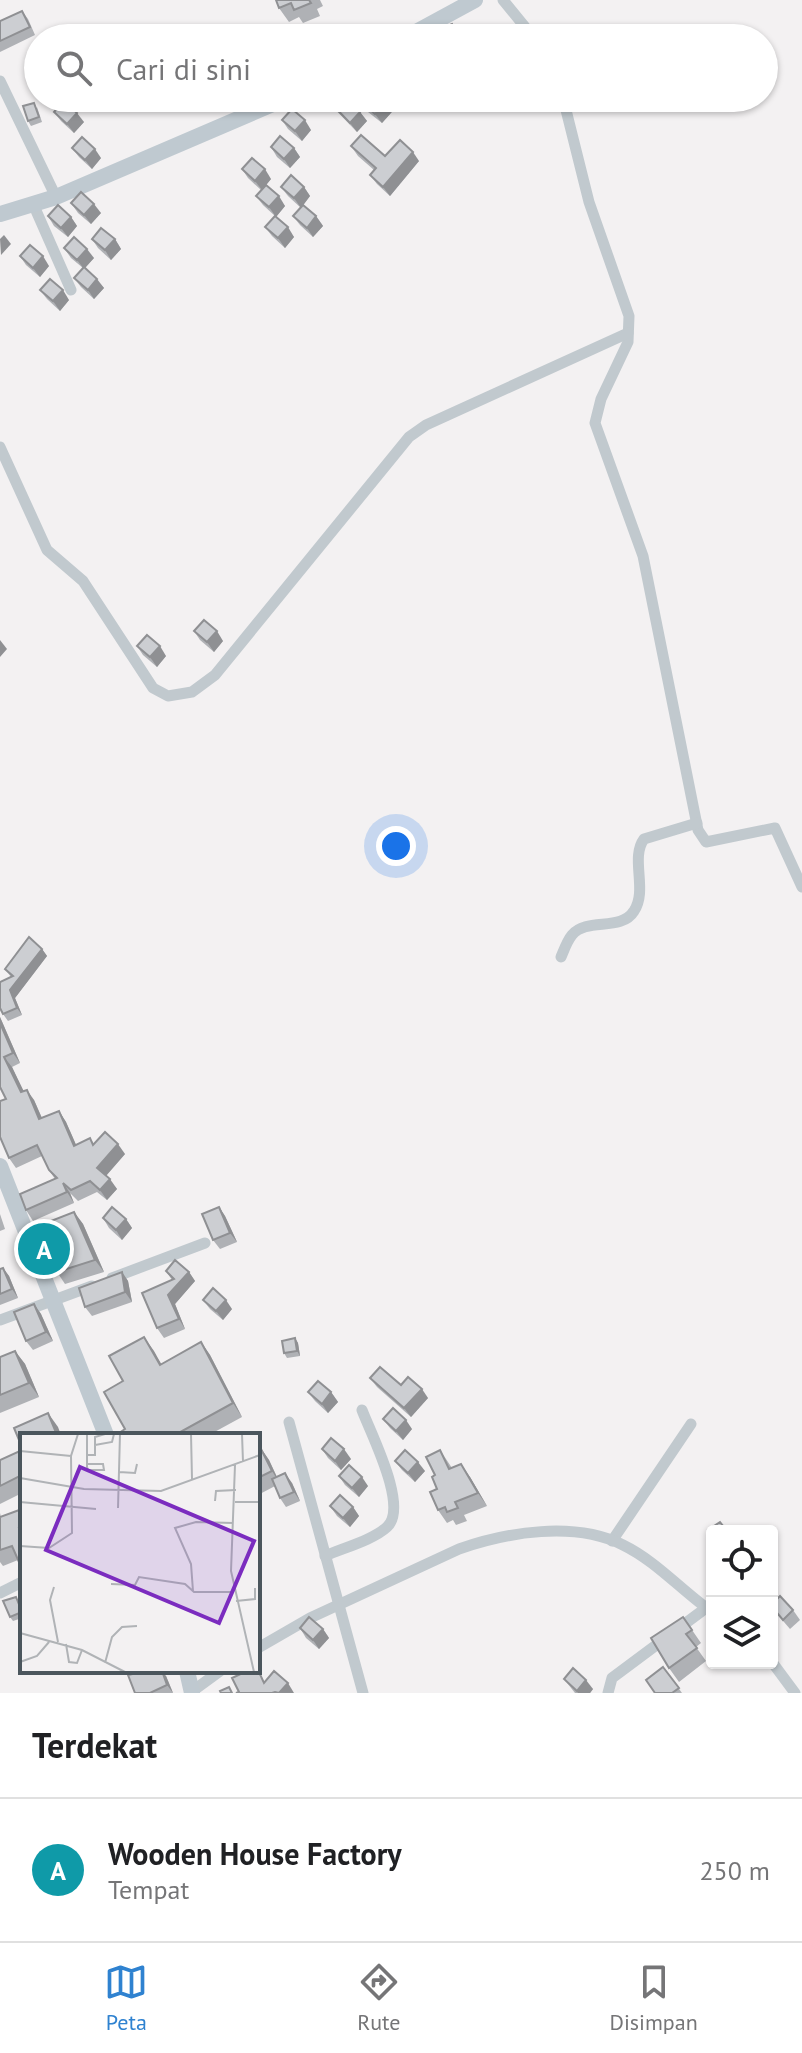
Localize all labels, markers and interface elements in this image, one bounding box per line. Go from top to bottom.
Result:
search box [24,24,778,112]
icon: search [52,46,96,90]
text: Cari di sini [116,49,251,88]
your location [376,826,416,866]
pin: A [18,1219,70,1279]
inset map [20,1433,260,1673]
map controls [706,1525,778,1669]
button: locate [706,1525,778,1597]
button: layers [706,1597,778,1669]
text: Terdekat [32,1723,157,1767]
text: Wooden House Factory [108,1834,402,1873]
text: A [50,1854,66,1887]
text: 250 m [699,1854,770,1887]
text: Tempat [108,1873,189,1906]
tab: Peta [104,1960,148,2036]
tab: Rute [357,1960,401,2036]
tab: Disimpan [610,1960,698,2036]

